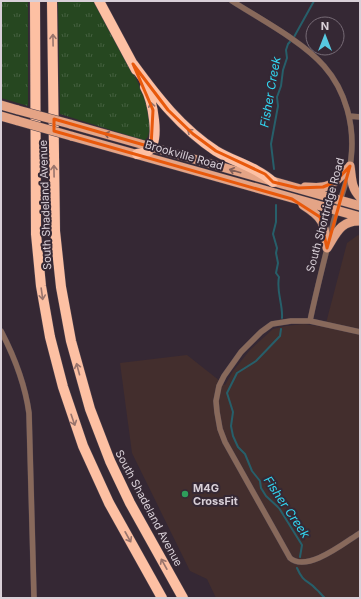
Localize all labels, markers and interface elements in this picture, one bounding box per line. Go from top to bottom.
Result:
north arrow [305,16,345,56]
text: N [321,19,329,33]
one-way arrow [49,34,57,47]
water label: Fisher Creek [256,55,284,129]
one-way arrow [148,102,156,115]
one-way arrow [186,128,197,137]
one-way arrow [104,131,117,138]
street label: Brookville Road [143,137,225,173]
street label: South Shadeland Avenue [36,140,54,270]
street label: South Shortridge Road [303,156,347,274]
one-way arrow [50,165,58,178]
one-way arrow [229,167,242,174]
one-way arrow [38,287,46,300]
one-way arrow [73,363,81,376]
one-way arrow [70,413,78,425]
street label: South Shadeland Avenue [112,447,186,569]
water label: Fisher Creek [261,473,313,541]
place label: M4G CrossFit [193,481,238,508]
marker: M4G CrossFit [180,489,190,499]
one-way arrow [125,531,132,543]
one-way arrow [160,558,168,570]

